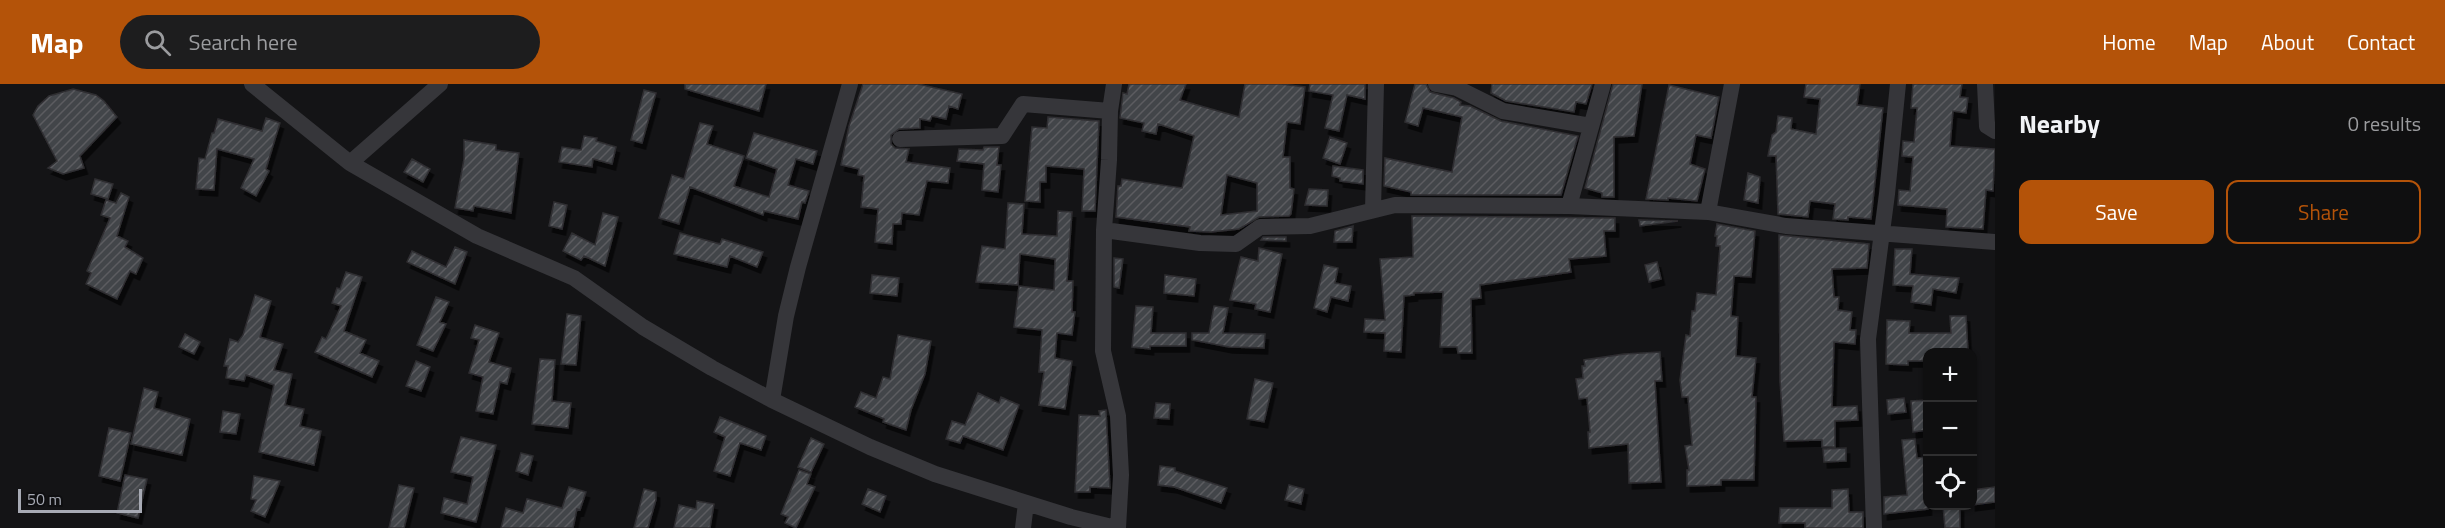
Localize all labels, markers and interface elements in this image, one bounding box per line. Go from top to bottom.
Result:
search box [120,15,540,69]
text: Map [30,21,84,64]
text: Search here [189,25,298,59]
icon: search [141,26,174,59]
text: Home [2102,26,2156,58]
text: Map [2189,26,2228,58]
text: About [2261,26,2314,58]
text: Contact [2347,26,2415,58]
text: Nearby [2019,104,2100,143]
text: 0 results [2348,108,2421,139]
button: Save [2019,180,2214,244]
button: Share [2226,180,2421,244]
map controls [1923,348,1977,510]
button: + [1923,348,1977,402]
button: − [1923,402,1977,456]
button: locate [1923,456,1977,510]
scale bar [18,486,142,514]
text: 50 m [27,487,62,511]

